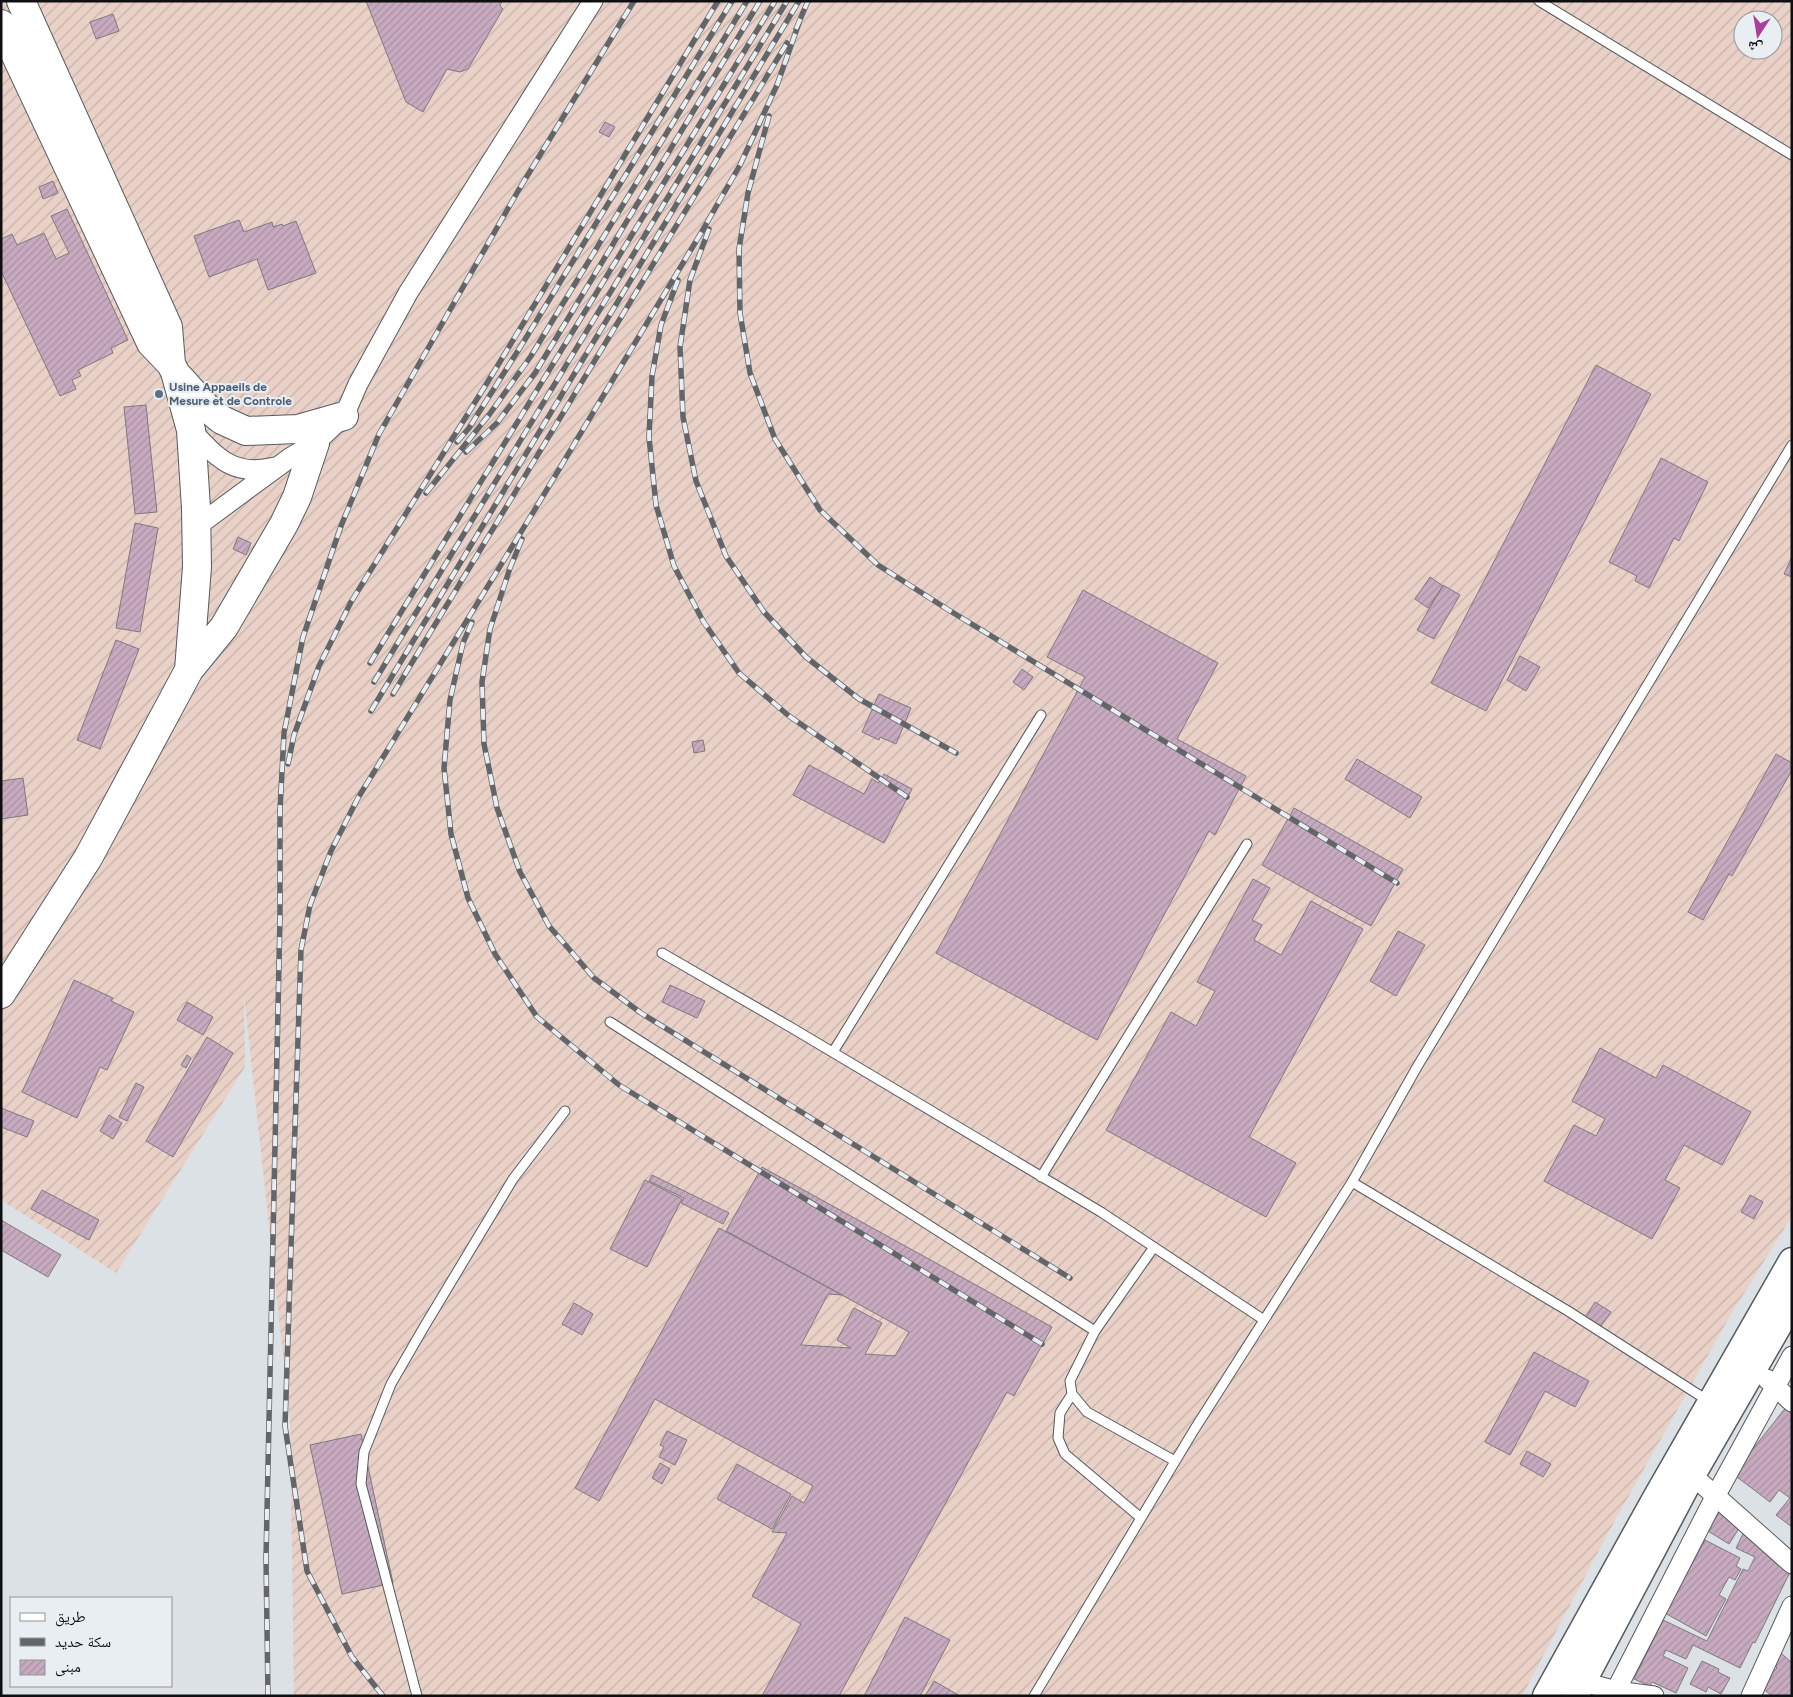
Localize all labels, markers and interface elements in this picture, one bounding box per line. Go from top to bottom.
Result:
north arrow [1733,10,1783,60]
text: ش [1746,37,1764,57]
place label: Usine Appaeils de Mesure et de Controle [169,380,292,408]
marker: Usine Appaeils de Mesure et de Controle [153,388,165,400]
legend [10,1597,172,1687]
text: طريق [55,1608,86,1627]
text: سكة حديد [55,1633,111,1651]
text: مبنى [55,1658,81,1677]

